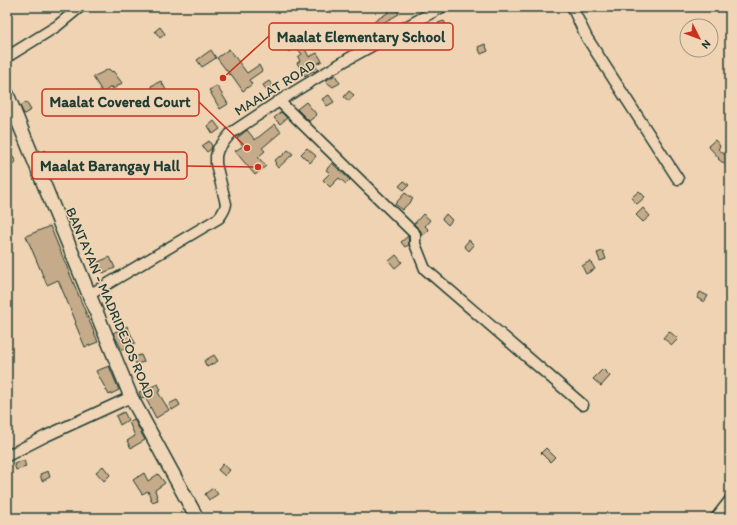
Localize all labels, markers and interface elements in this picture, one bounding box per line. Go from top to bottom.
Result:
north arrow [679,18,719,58]
callout: Maalat Elementary School [269,23,453,50]
text: Maalat Elementary School [277,28,446,47]
text: N [699,37,713,51]
street label: MAALAT ROAD [231,56,319,120]
callout: Maalat Covered Court [42,89,199,116]
text: Maalat Covered Court [49,93,191,111]
callout: Maalat Barangay Hall [32,152,187,179]
text: Maalat Barangay Hall [40,157,181,176]
street label: BANTAYAN - MADRIDEJOS ROAD [62,205,158,401]

